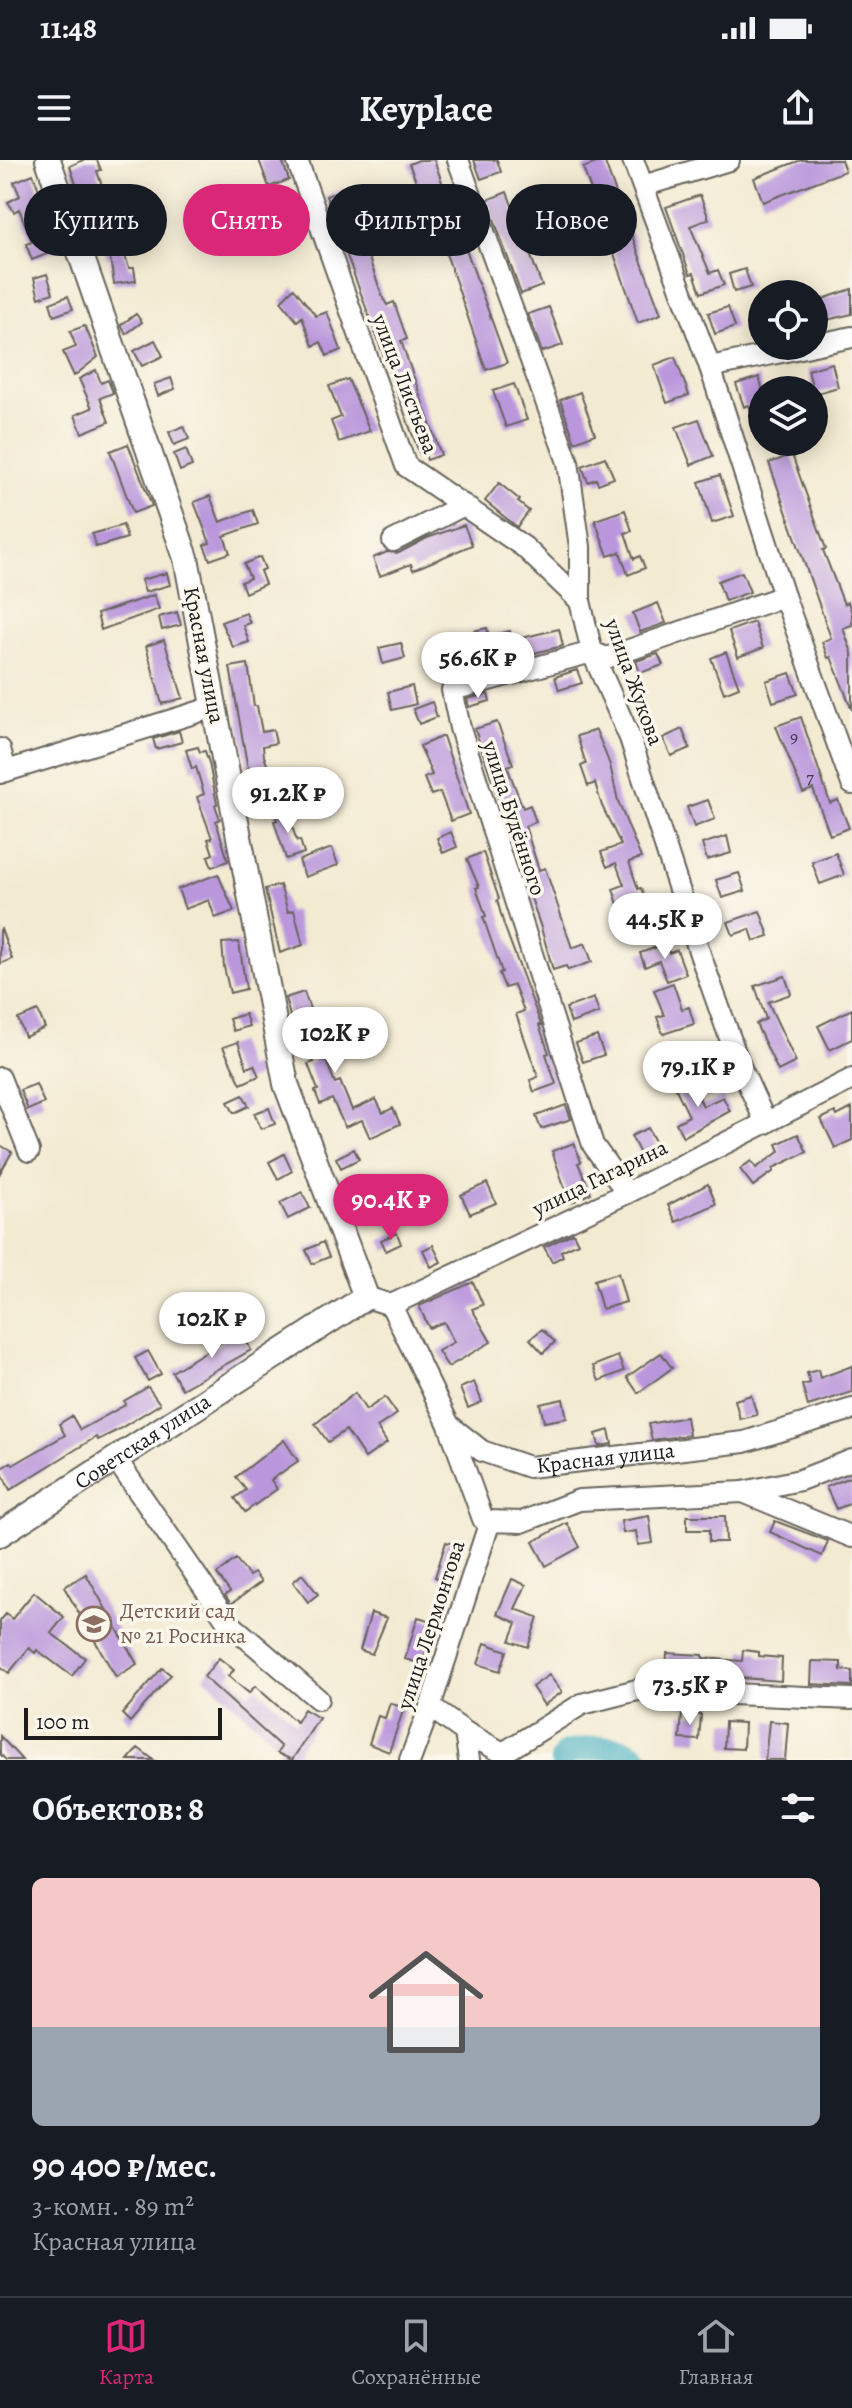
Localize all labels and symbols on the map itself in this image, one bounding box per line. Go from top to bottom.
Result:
street label: улица Листьева [364,309,446,459]
street label: Красная улица [176,584,232,727]
street label: улица Жукова [597,614,671,750]
pin: 56.6K ₽ [404,632,552,700]
house number: 9 [790,725,798,749]
street label: улица Будённого [474,736,553,899]
house number: 7 [806,765,814,789]
pin: 91.2K ₽ [214,767,362,835]
pin: 44.5K ₽ [591,893,739,961]
pin: 102K ₽ [270,1007,400,1075]
pin: 79.1K ₽ [624,1041,772,1109]
street label: улица Гагарина [526,1132,673,1224]
pin: 90.4K ₽ [317,1174,465,1242]
pin: 102K ₽ [147,1292,277,1360]
street label: Советская улица [69,1386,217,1497]
street label: Красная улица [535,1435,677,1481]
street label: улица Лермонтова [389,1536,473,1714]
place label: Детский сад № 21 Росинка [120,1596,247,1651]
school or university icon: Детский сад № 21 Росинка [75,1605,113,1643]
pin: 73.5K ₽ [616,1659,764,1727]
scale bar [24,1704,222,1740]

